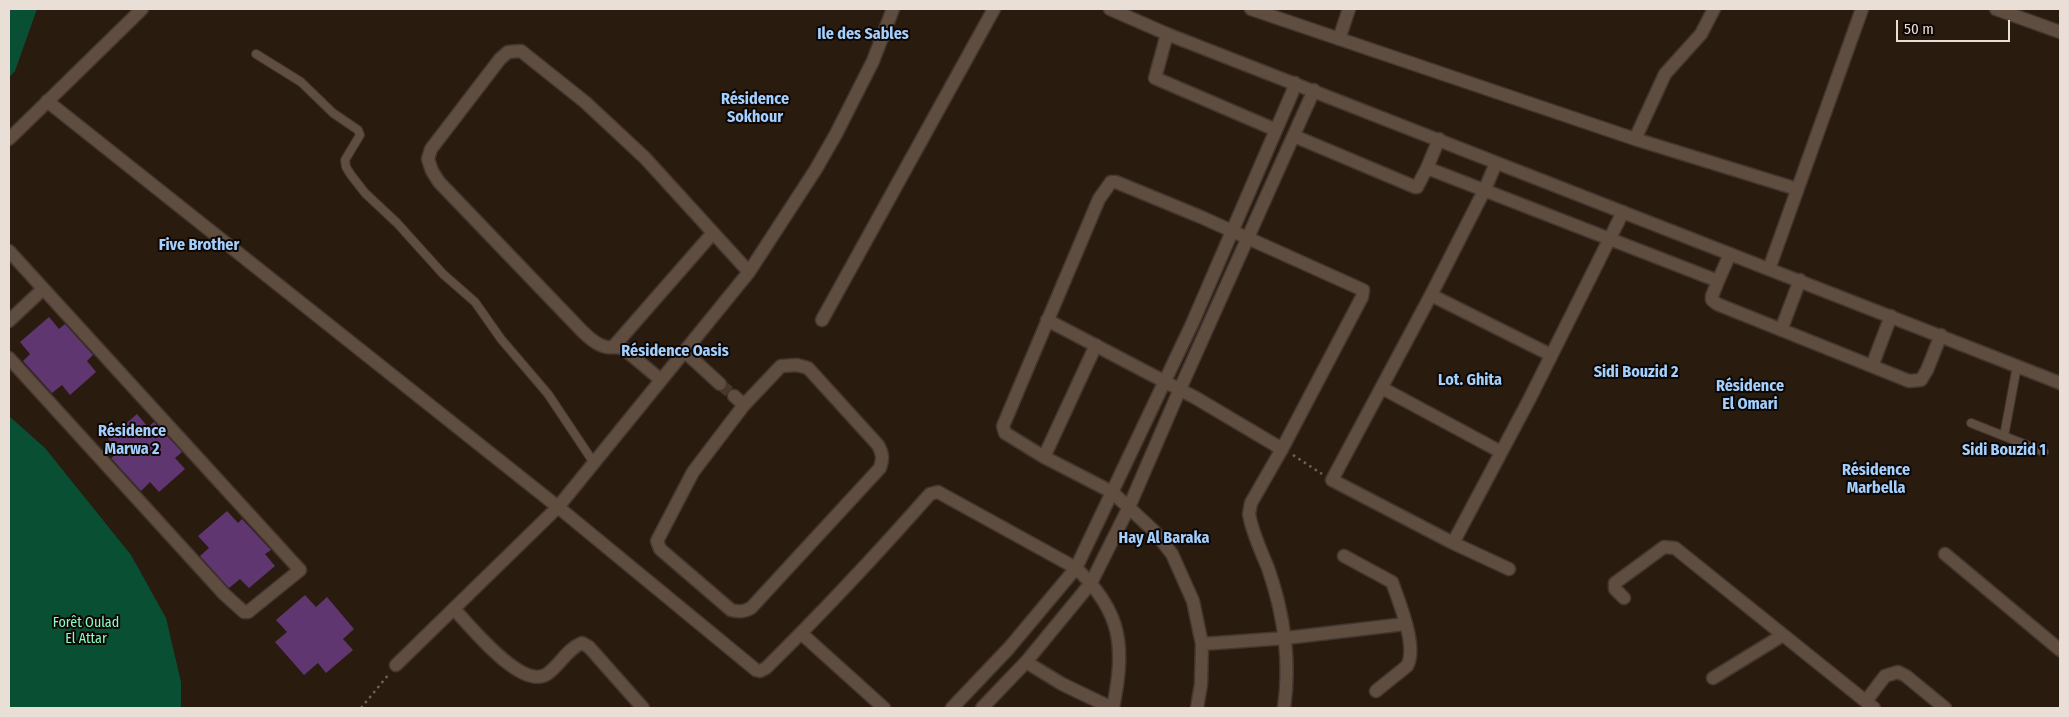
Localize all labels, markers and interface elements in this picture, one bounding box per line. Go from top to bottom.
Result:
scale bar [1899,10,2013,42]
text: 50 m [1904,20,1934,38]
district label: Ile des Sables [817,25,909,45]
district label: Résidence Sokhour [721,90,789,128]
district label: Five Brother [159,236,239,256]
district label: Résidence Oasis [621,342,729,362]
district label: Sidi Bouzid 2 [1594,363,1678,383]
district label: Lot. Ghita [1438,371,1502,391]
district label: Résidence El Omari [1716,377,1784,415]
district label: Résidence Marwa 2 [98,422,166,460]
district label: Sidi Bouzid 1 [1962,441,2046,461]
district label: Résidence Marbella [1842,461,1910,499]
district label: Hay Al Baraka [1119,529,1209,549]
park label: Forêt Oulad El Attar [53,615,119,648]

